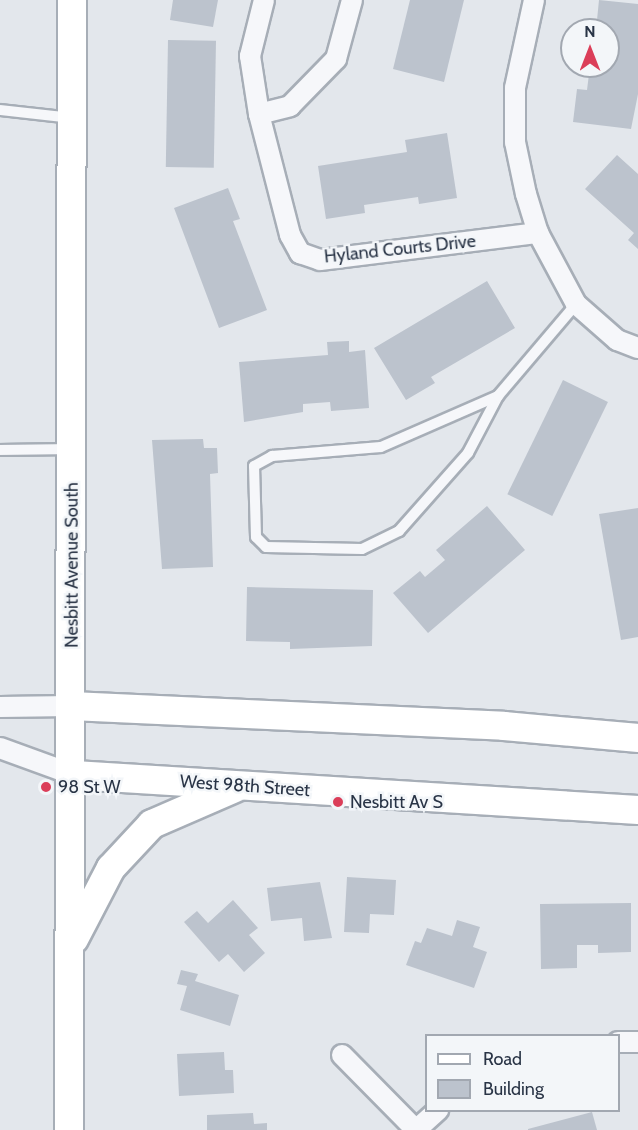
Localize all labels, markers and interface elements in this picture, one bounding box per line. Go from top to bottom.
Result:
north arrow [560,18,620,78]
text: N [584,22,596,41]
street label: Hyland Courts Drive [323,230,477,268]
street label: Nesbitt Avenue South [61,482,83,648]
street label: West 98th Street [179,771,311,801]
place label: 98 St W [58,776,121,798]
marker: 98 St W [39,780,53,794]
place label: Nesbitt Av S [350,791,443,813]
marker: Nesbitt Av S [331,795,345,809]
legend [425,1034,620,1112]
text: Road [483,1048,522,1070]
text: Building [483,1078,544,1100]

